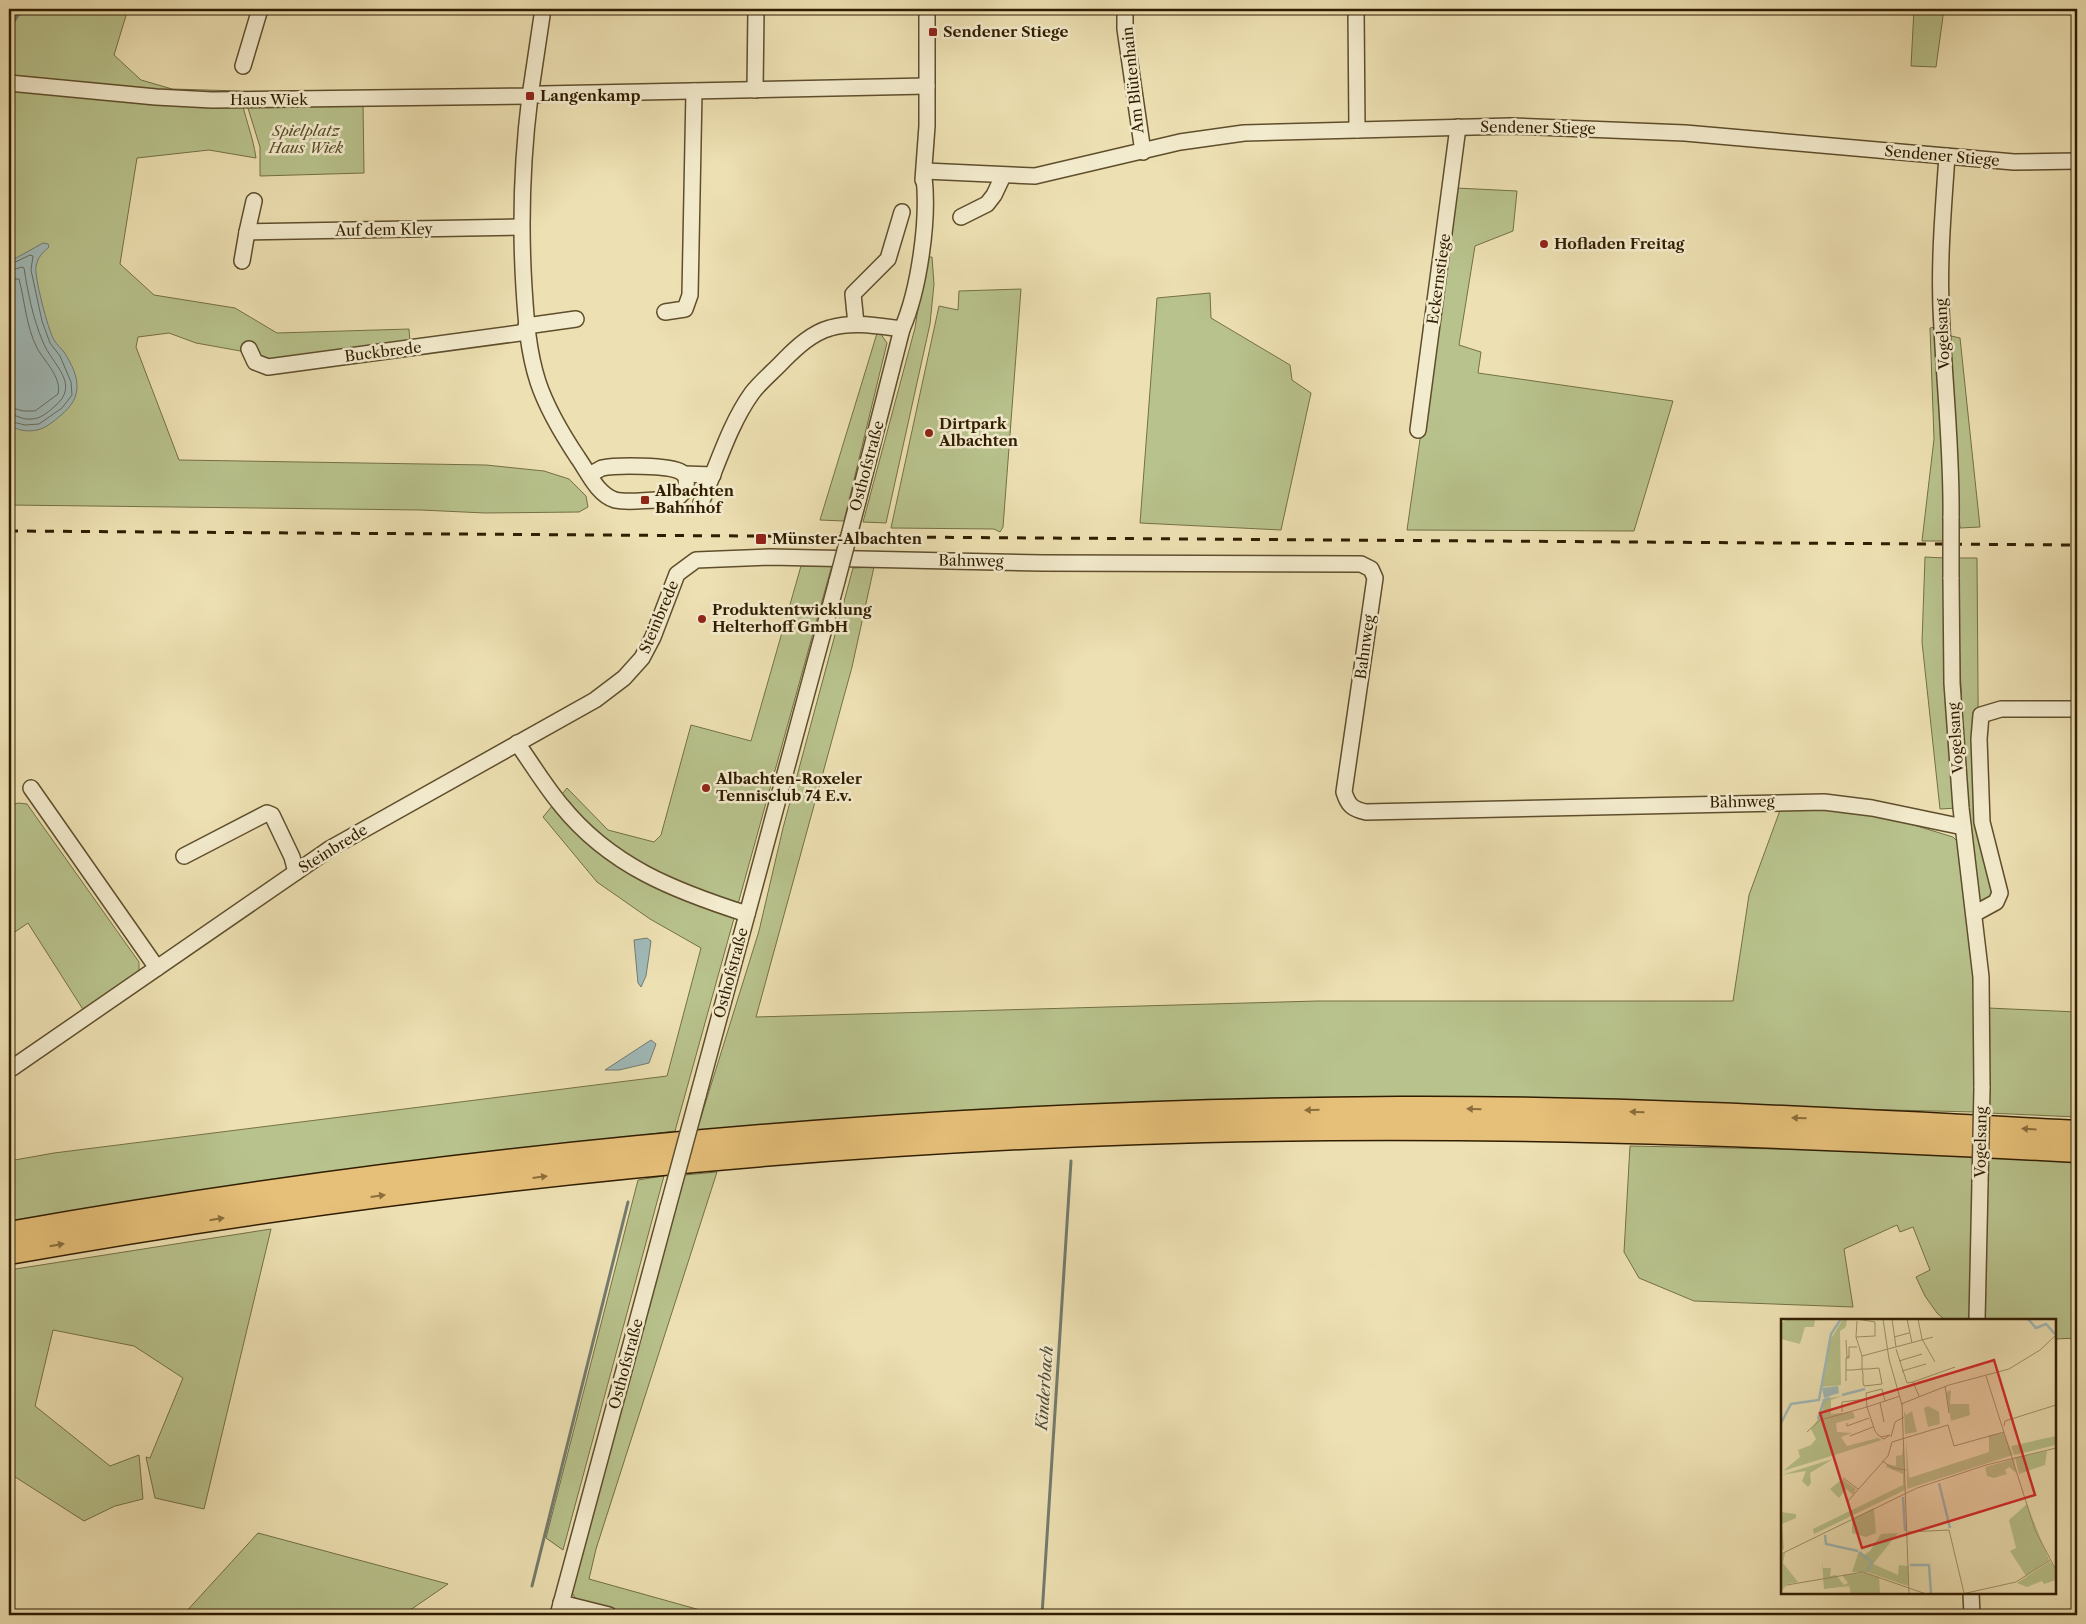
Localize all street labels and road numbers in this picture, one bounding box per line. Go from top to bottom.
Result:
street label: Am Blütenhain [1117,25,1148,135]
street label: Haus Wiek [230,90,309,109]
street label: Sendener Stiege [1480,117,1596,138]
street label: Sendener Stiege [1884,141,2000,170]
street label: Auf dem Kley [334,219,434,240]
street label: Eckernstiege [1423,232,1454,325]
street label: Vogelsang [1931,298,1954,371]
street label: Buckbrede [343,337,422,366]
street label: Osthofstraße [845,419,888,513]
street label: Bahnweg [938,550,1004,571]
street label: Steinbrede [635,577,682,656]
street label: Bahnweg [1351,613,1378,680]
street label: Vogelsang [1944,702,1968,775]
street label: Bahnweg [1709,791,1775,812]
street label: Steinbrede [295,820,371,877]
street label: Osthofstraße [709,926,752,1020]
street label: Vogelsang [1970,1106,1991,1179]
street label: Osthofstraße [604,1317,647,1411]

